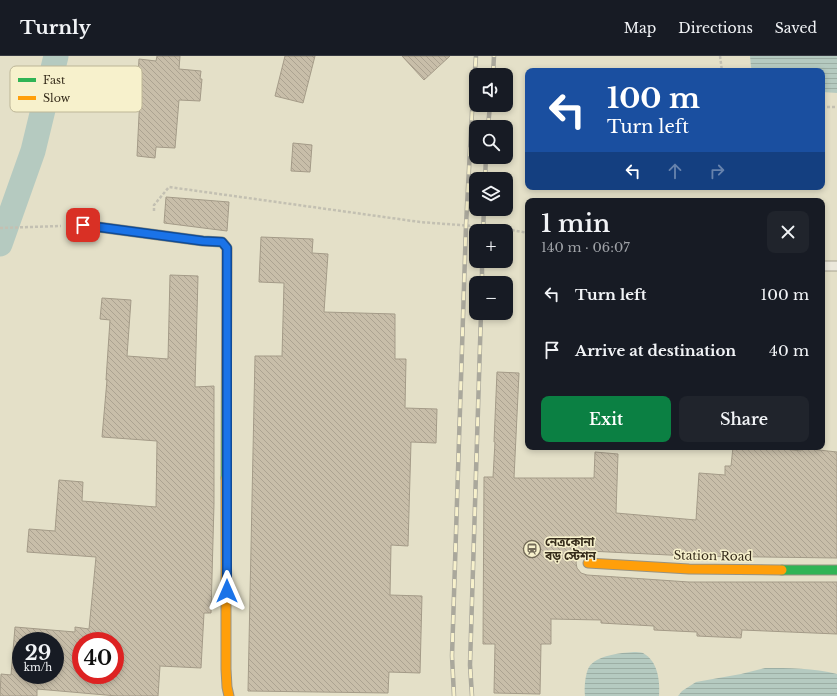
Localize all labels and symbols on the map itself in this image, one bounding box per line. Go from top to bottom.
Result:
legend [10,66,142,112]
text: Fast [43,73,66,87]
text: Slow [43,91,71,105]
pin [66,208,100,242]
place label: নেত্রকোনা বড় স্টেশন [544,534,596,563]
station icon: নেত্রকোনা বড় স্টেশন [522,539,542,559]
street label: Station Road [673,547,753,564]
position arrow [206,570,248,612]
speed limit sign: 40 [72,632,124,684]

